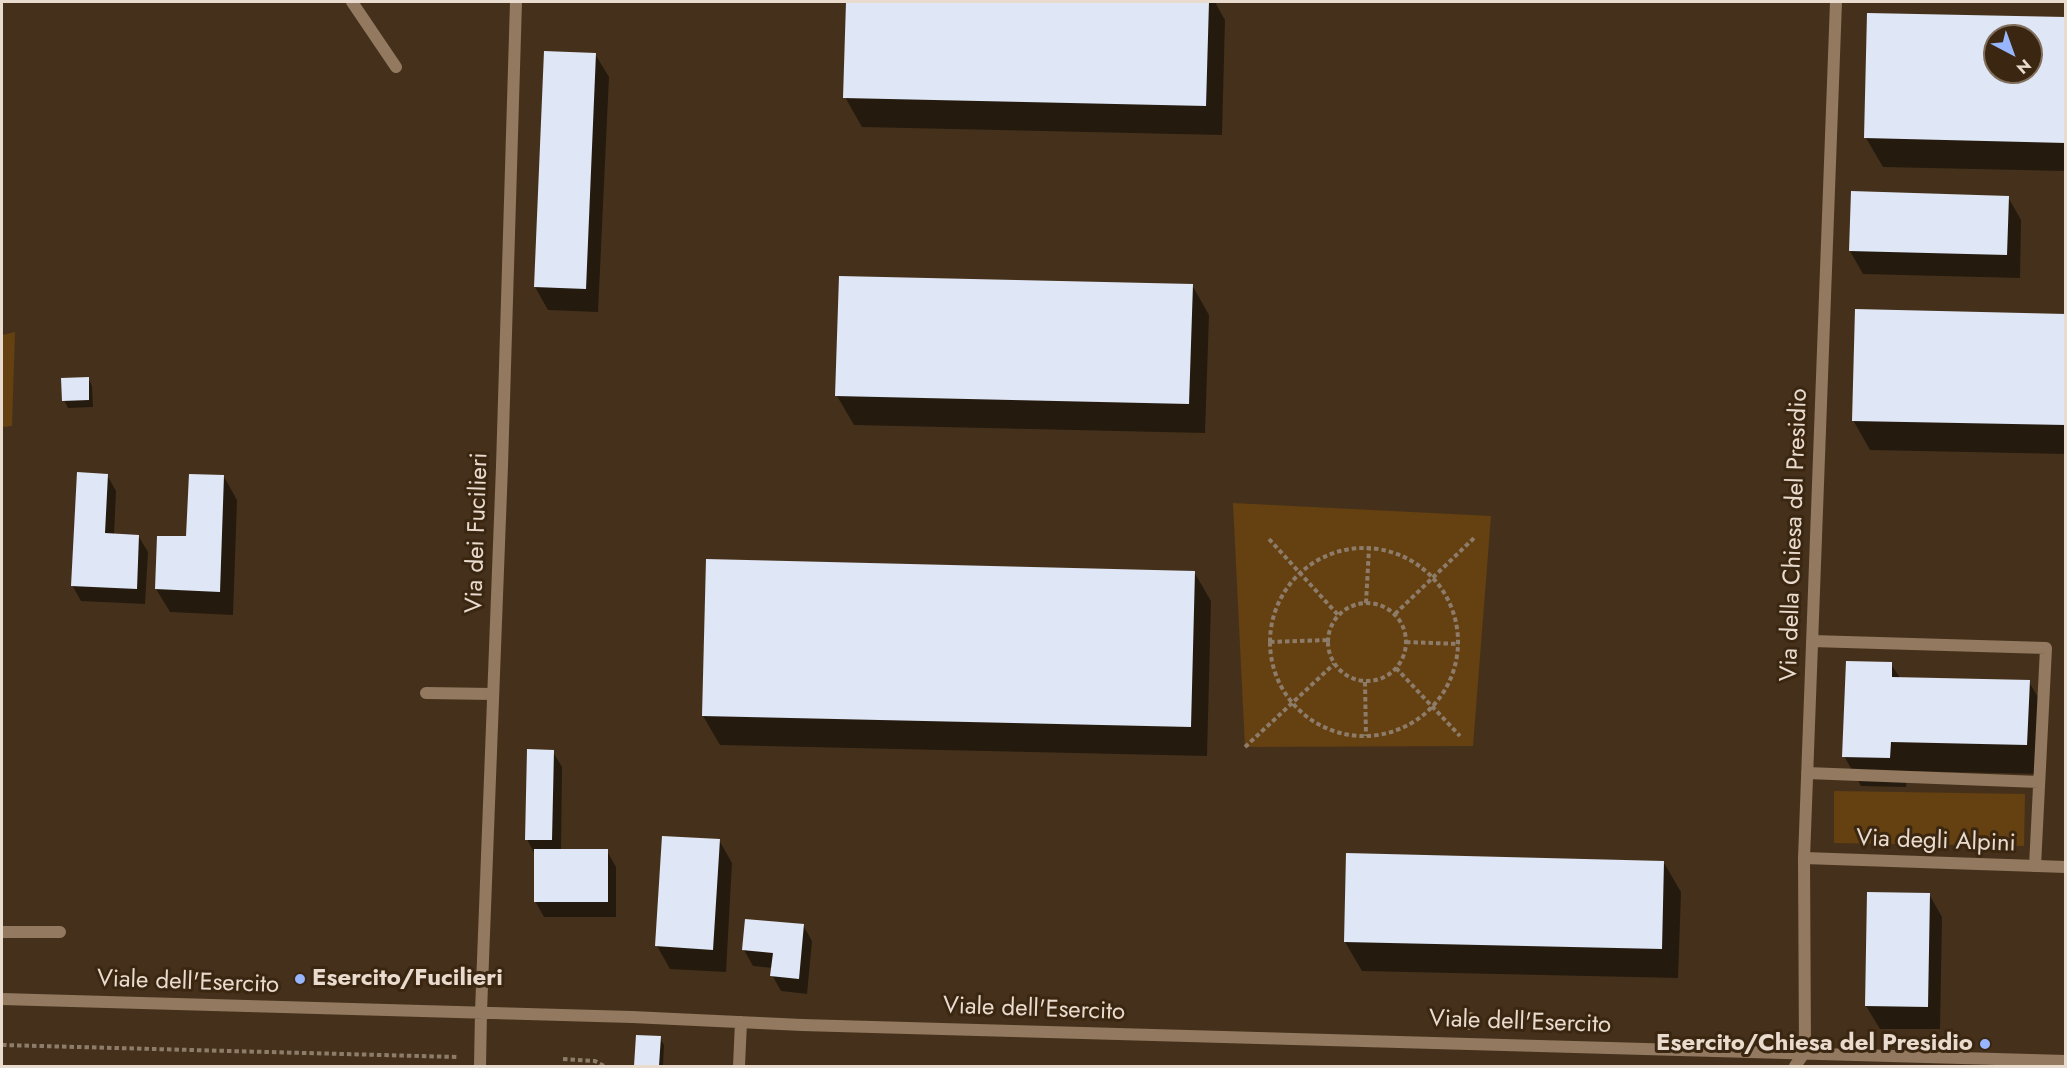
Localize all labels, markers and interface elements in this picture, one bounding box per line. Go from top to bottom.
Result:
north arrow [1983,24,2043,84]
text: N [2011,54,2036,79]
street label: Via della Chiesa del Presidio [1775,388,1815,682]
street label: Via dei Fucilieri [461,452,495,614]
street label: Via degli Alpini [1856,825,2016,859]
street label: Viale dell'Esercito [96,965,280,1001]
place label: Esercito/Fucilieri [312,965,503,993]
marker: Esercito/Fucilieri [293,972,307,986]
street label: Viale dell'Esercito [942,992,1126,1028]
street label: Viale dell'Esercito [1428,1005,1612,1041]
place label: Esercito/Chiesa del Presidio [1656,1030,1973,1058]
marker: Esercito/Chiesa del Presidio [1978,1037,1992,1051]

